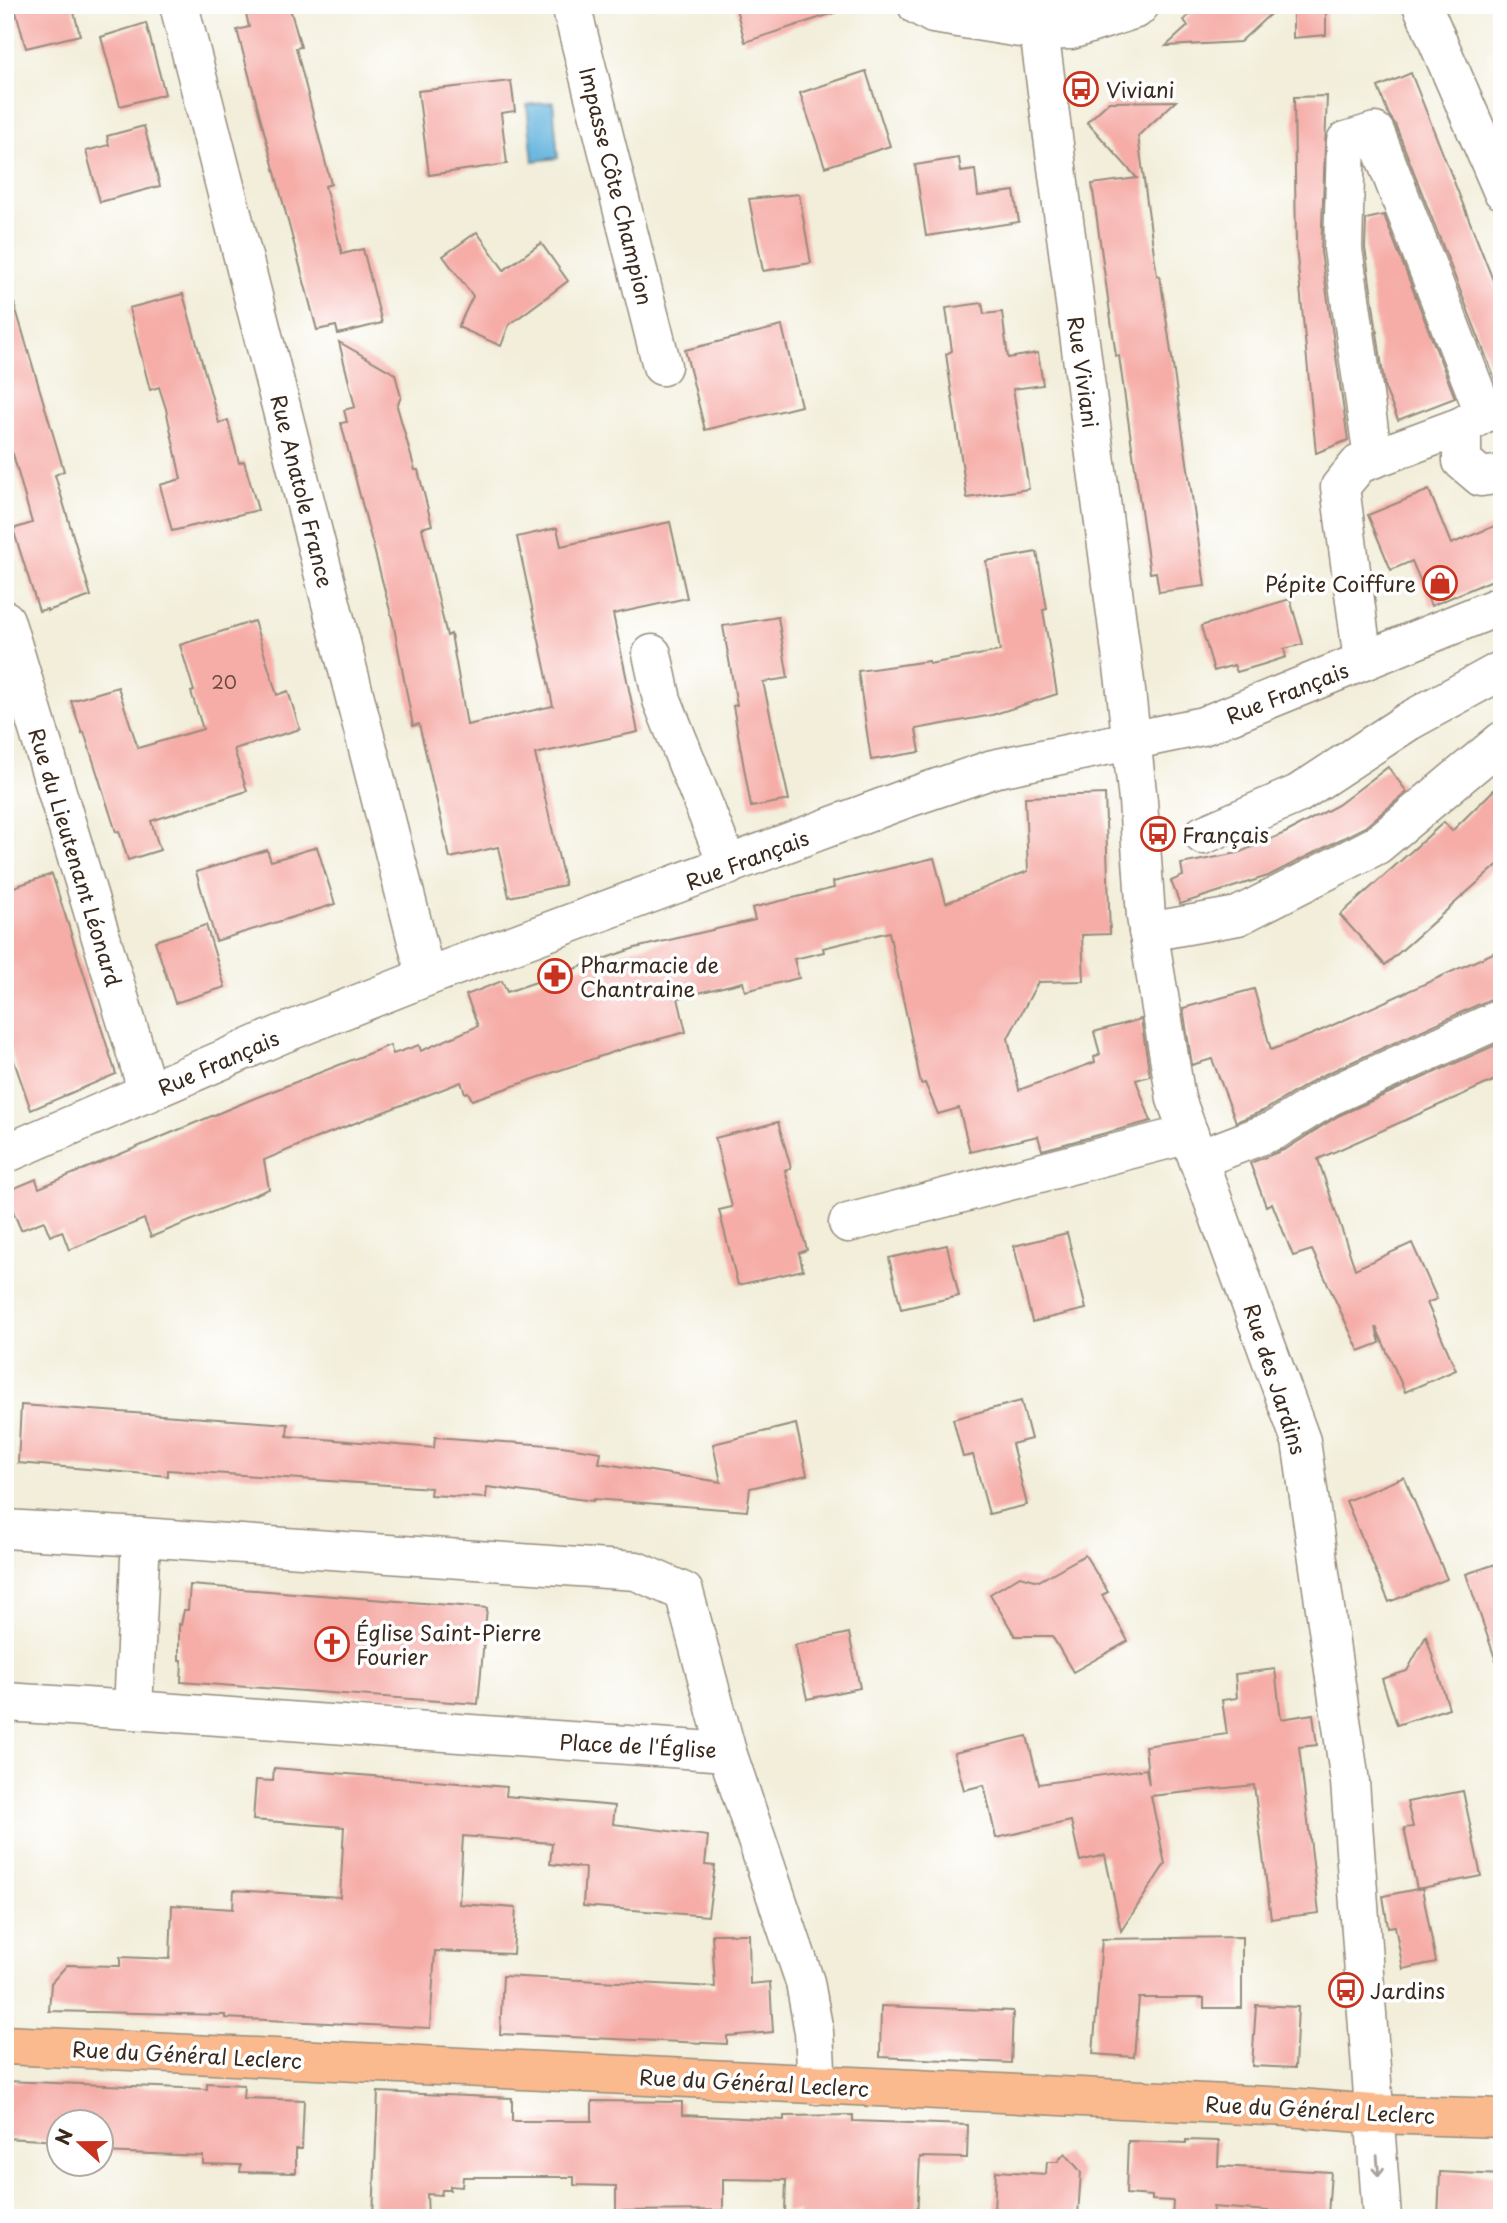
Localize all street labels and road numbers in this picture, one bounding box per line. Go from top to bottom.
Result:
street label: Impasse Côte Champion [572,64,662,308]
street label: Rue Viviani [1060,314,1108,430]
street label: Rue Anatole France [264,391,342,591]
street label: Rue Français [1221,653,1353,731]
street label: Rue du Lieutenant Léonard [21,724,131,990]
street label: Rue Français [681,821,813,897]
street label: Rue Français [152,1021,284,1103]
street label: Rue des Jardins [1237,1299,1315,1459]
street label: Place de l'Église [559,1725,717,1765]
street label: Rue du Général Leclerc [71,2032,303,2076]
street label: Rue du Général Leclerc [638,2060,870,2104]
street label: Rue du Général Leclerc [1204,2087,1436,2131]

